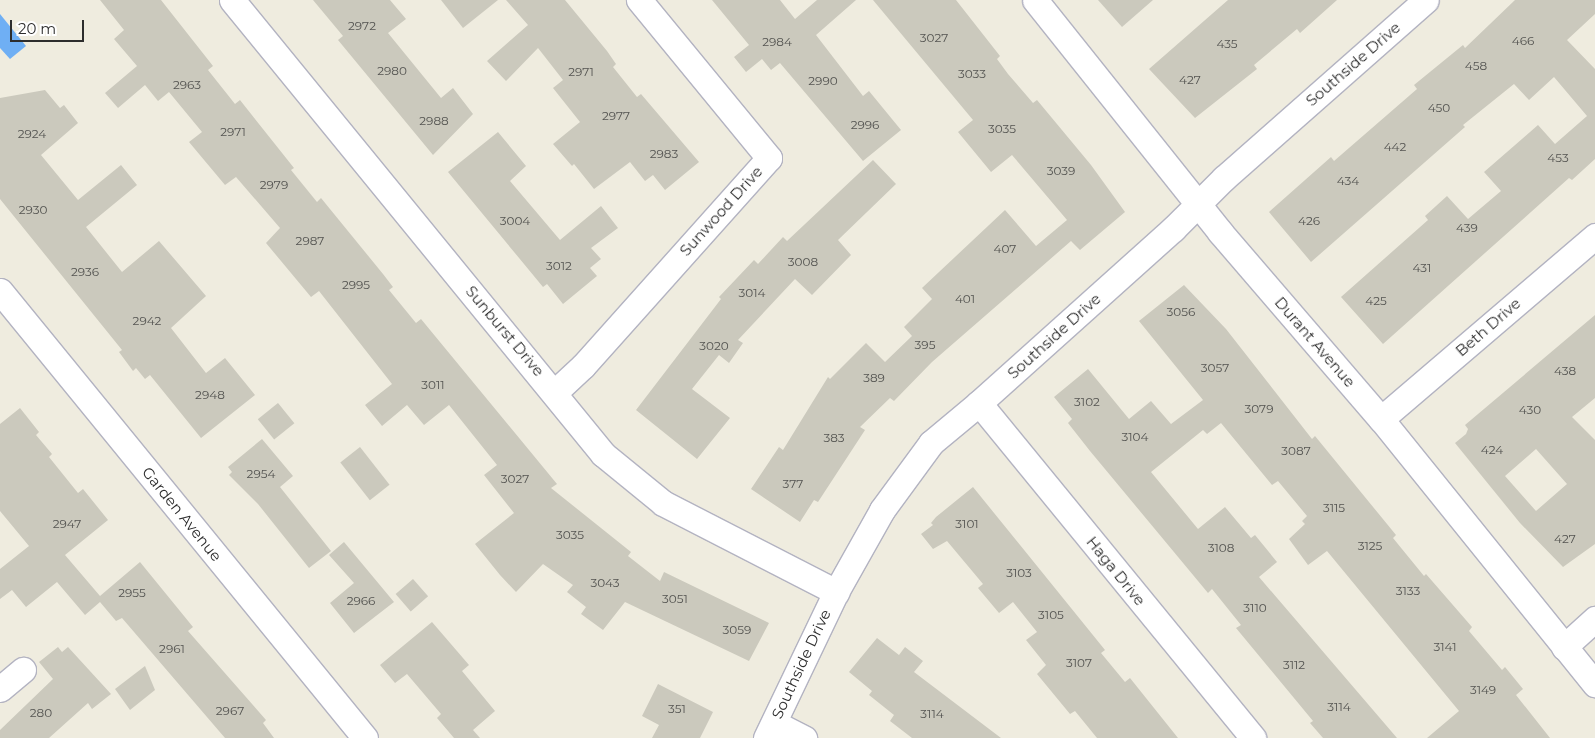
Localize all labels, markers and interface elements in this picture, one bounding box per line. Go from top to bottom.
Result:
scale bar [12,10,86,42]
street label: Southside Drive [1302,18,1404,110]
text: 20 m [18,19,56,38]
house number: 2972 [348,19,376,33]
house number: 3027 [920,31,948,45]
house number: 466 [1512,34,1534,48]
house number: 2984 [762,35,792,49]
house number: 435 [1216,37,1238,51]
house number: 458 [1465,59,1487,73]
house number: 2980 [377,64,407,78]
house number: 2971 [568,65,594,79]
house number: 3033 [958,67,986,81]
house number: 427 [1179,73,1201,87]
house number: 2990 [808,74,838,88]
house number: 2963 [173,78,201,92]
house number: 450 [1428,101,1450,115]
house number: 2977 [602,109,630,123]
house number: 2988 [419,114,449,128]
house number: 2996 [851,118,879,132]
house number: 3035 [988,122,1016,136]
house number: 2971 [220,125,246,139]
house number: 2924 [18,127,46,141]
house number: 442 [1384,140,1406,154]
house number: 2983 [650,147,678,161]
house number: 453 [1547,151,1569,165]
street label: Sunwood Drive [676,162,766,260]
house number: 3039 [1047,164,1075,178]
house number: 434 [1337,174,1359,188]
house number: 2979 [260,178,288,192]
house number: 2930 [19,203,47,217]
house number: 3004 [500,214,530,228]
house number: 426 [1298,214,1320,228]
house number: 439 [1456,221,1478,235]
house number: 2987 [296,234,324,248]
house number: 407 [994,242,1016,256]
house number: 3008 [788,255,818,269]
house number: 3012 [546,259,572,273]
house number: 431 [1413,261,1431,275]
house number: 2936 [71,265,99,279]
house number: 2995 [342,278,370,292]
street label: Sunburst Drive [462,282,548,380]
house number: 3014 [739,286,765,300]
street label: Southside Drive [1004,290,1104,382]
house number: 401 [955,292,975,306]
street label: Durant Avenue [1271,293,1359,391]
house number: 425 [1365,294,1387,308]
street label: Beth Drive [1452,294,1524,360]
house number: 3056 [1167,305,1195,319]
house number: 2942 [133,314,161,328]
house number: 395 [915,338,935,352]
house number: 3020 [699,339,729,353]
house number: 3057 [1201,361,1229,375]
house number: 438 [1554,364,1576,378]
house number: 389 [863,371,885,385]
house number: 3011 [421,378,445,392]
house number: 2948 [195,388,225,402]
house number: 3102 [1074,395,1100,409]
house number: 3079 [1245,402,1273,416]
house number: 430 [1519,403,1541,417]
house number: 3104 [1122,430,1148,444]
house number: 383 [823,431,845,445]
house number: 424 [1481,443,1503,457]
house number: 3087 [1281,444,1311,458]
street label: Garden Avenue [138,463,226,565]
house number: 2954 [247,467,275,481]
house number: 3027 [501,472,529,486]
house number: 377 [783,477,803,491]
house number: 3115 [1323,501,1345,515]
house number: 2947 [53,517,81,531]
house number: 3101 [955,517,979,531]
house number: 3035 [556,528,584,542]
house number: 427 [1554,532,1576,546]
street label: Haga Drive [1083,533,1149,609]
house number: 3125 [1358,539,1382,553]
house number: 3108 [1208,541,1234,555]
house number: 3103 [1006,566,1032,580]
house number: 3043 [590,576,620,590]
house number: 3133 [1396,584,1420,598]
house number: 2955 [118,586,146,600]
house number: 3051 [662,592,688,606]
house number: 2966 [347,594,375,608]
house number: 3110 [1243,601,1267,615]
street label: Southside Drive [768,606,834,722]
house number: 3105 [1038,608,1064,622]
house number: 3059 [723,623,751,637]
house number: 3141 [1433,640,1457,654]
house number: 2961 [159,642,185,656]
house number: 3107 [1066,656,1092,670]
house number: 3112 [1283,658,1305,672]
house number: 3149 [1470,683,1496,697]
house number: 3114 [1327,700,1351,714]
house number: 351 [668,702,686,716]
house number: 2967 [216,704,244,718]
house number: 280 [30,706,52,720]
house number: 3114 [920,707,944,721]

